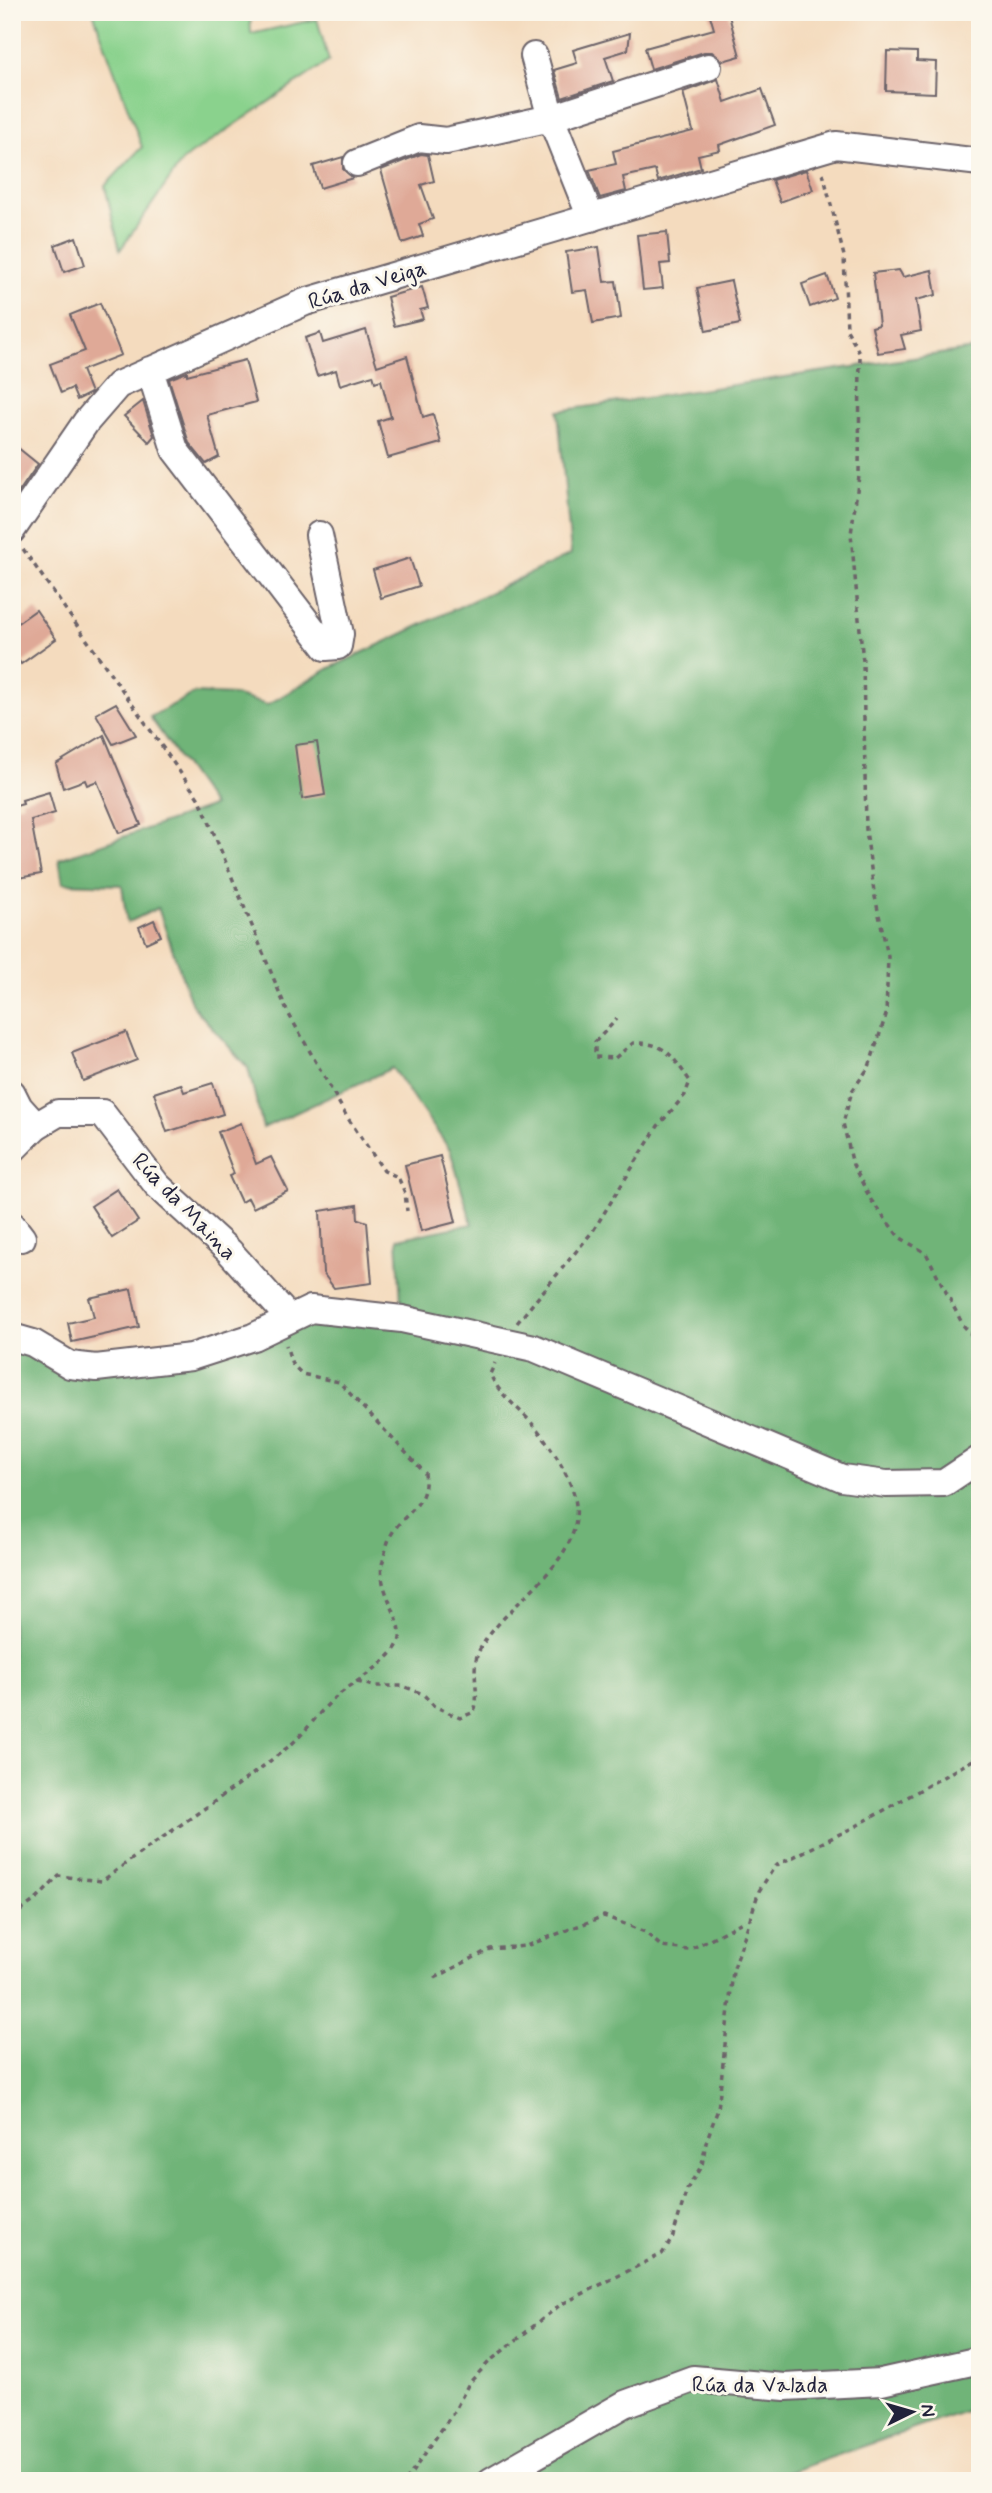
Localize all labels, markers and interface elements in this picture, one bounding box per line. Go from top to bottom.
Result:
street label: Rúa da Veiga [305,254,430,318]
street label: Rúa da Maina [125,1147,243,1268]
street label: Rúa da Valada [692,2371,828,2401]
north arrow [876,2378,946,2448]
text: N [914,2403,940,2418]

